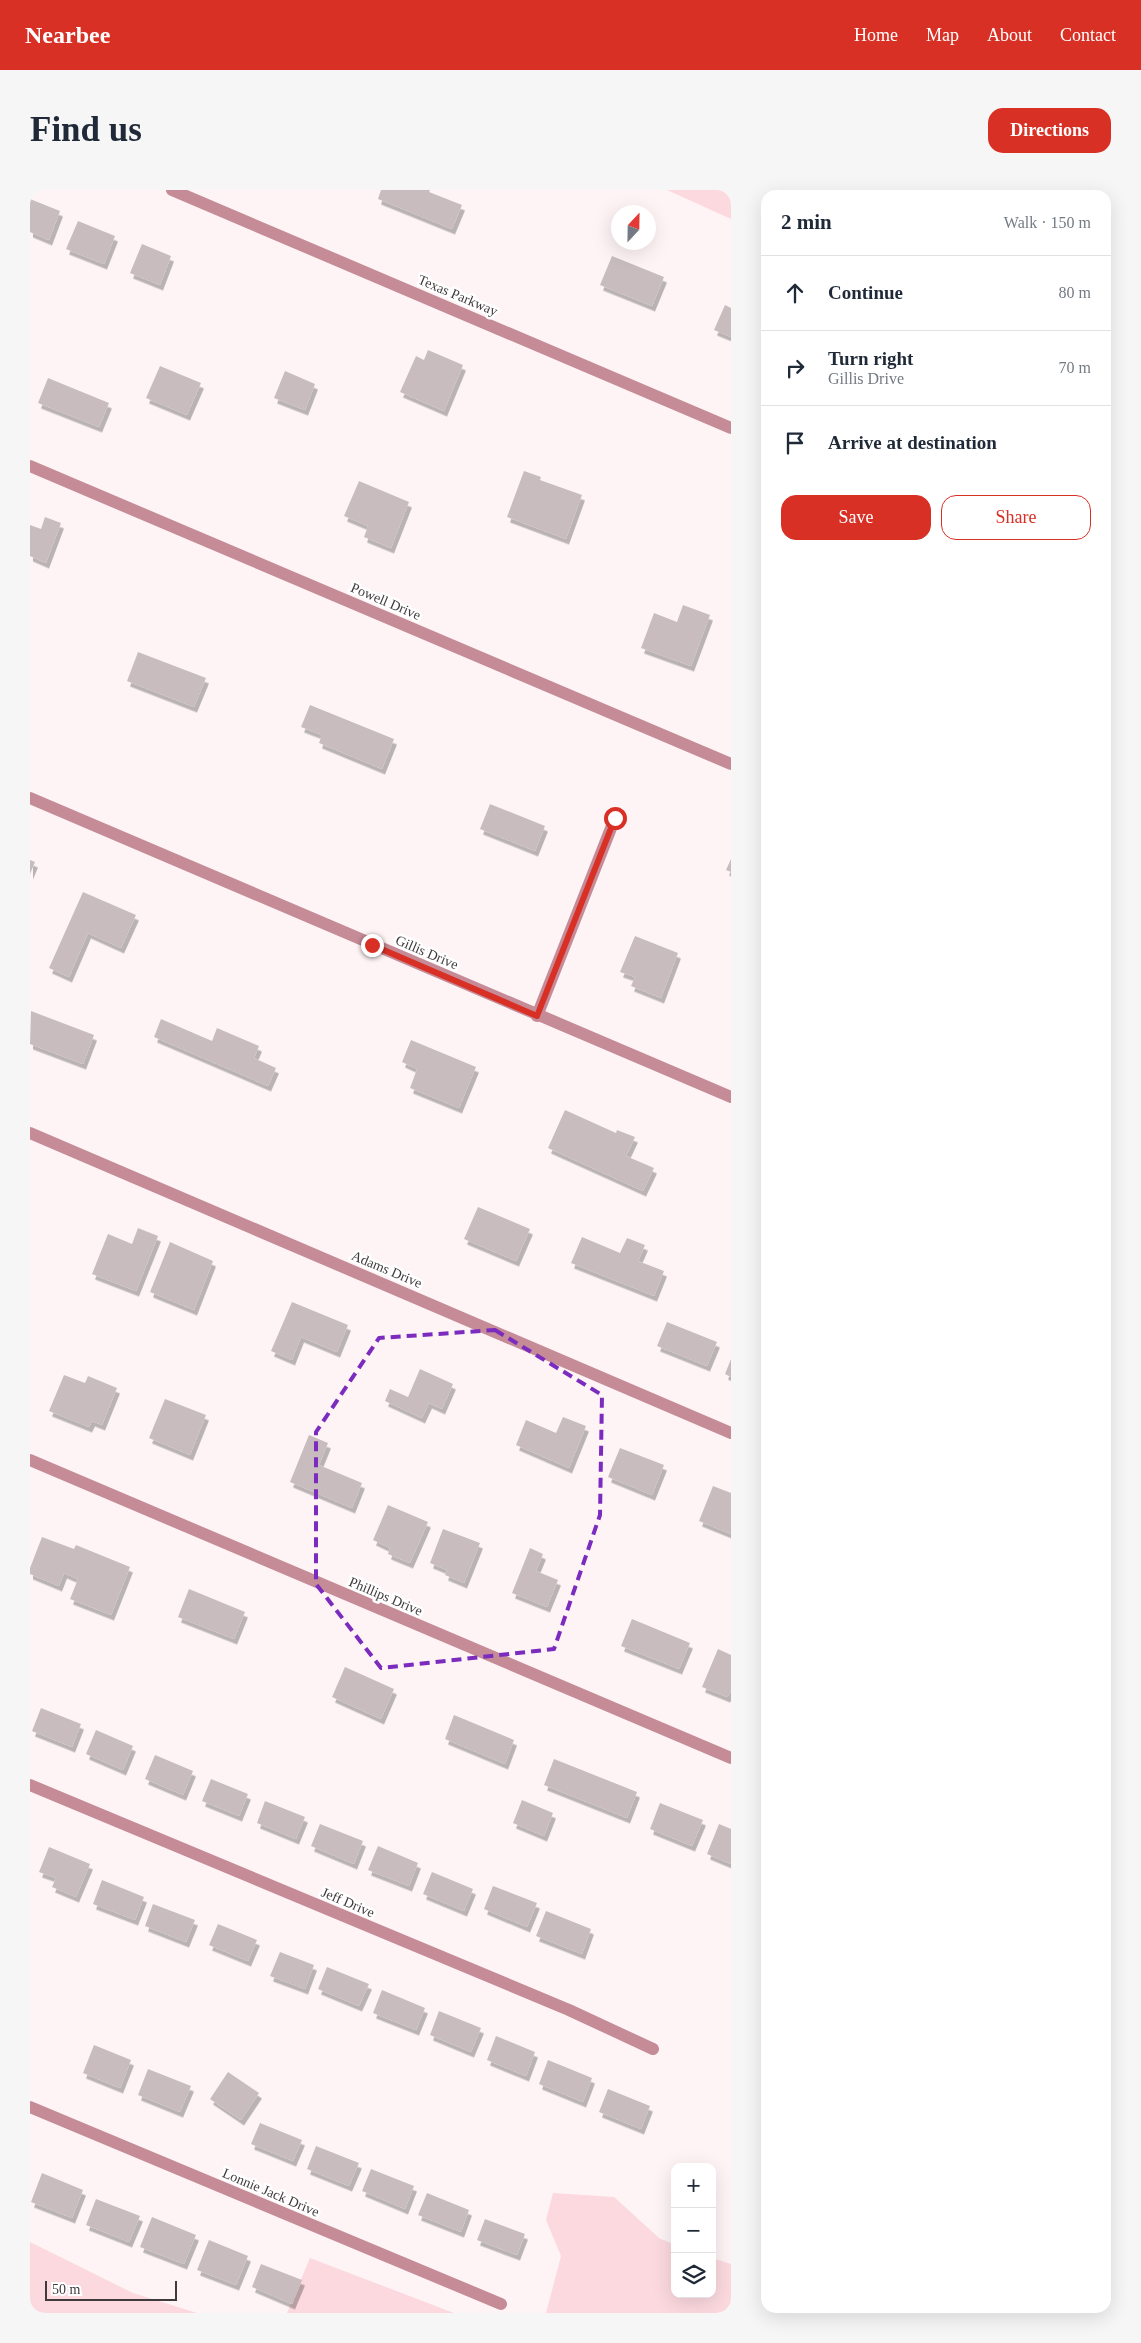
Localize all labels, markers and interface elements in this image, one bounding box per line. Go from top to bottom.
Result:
text: Nearbee [25,22,110,48]
text: Home [854,25,898,45]
text: Map [926,25,959,45]
text: About [987,25,1032,45]
text: Contact [1060,25,1116,45]
button: Directions [988,108,1111,153]
text: Find us [30,110,142,149]
north arrow [611,205,656,250]
text: 2 min [781,210,832,234]
text: Walk · 150 m [1004,214,1091,231]
street label: Texas Parkway [416,272,500,319]
icon: ahead [781,279,809,307]
text: Continue [828,282,903,303]
text: 80 m [1059,284,1091,301]
text: Turn right [828,348,913,369]
icon: right [781,354,809,382]
text: 70 m [1059,359,1091,376]
text: Gillis Drive [828,370,904,387]
icon: arrive [781,429,809,457]
text: Arrive at destination [828,432,997,453]
button: Save [781,495,931,540]
button: Share [941,495,1091,540]
street label: Powell Drive [349,580,423,623]
route start [604,807,627,830]
street label: Gillis Drive [393,933,460,972]
route end [361,934,384,957]
street label: Adams Drive [349,1248,424,1291]
street label: Phillips Drive [347,1574,425,1619]
street label: Jeff Drive [319,1885,377,1920]
map controls [671,2163,716,2298]
button: + [671,2163,716,2208]
street label: Lonnie Jack Drive [220,2165,321,2220]
button: − [671,2208,716,2253]
button: layers [671,2253,716,2298]
scale bar [45,2278,178,2301]
text: 50 m [52,2282,80,2297]

